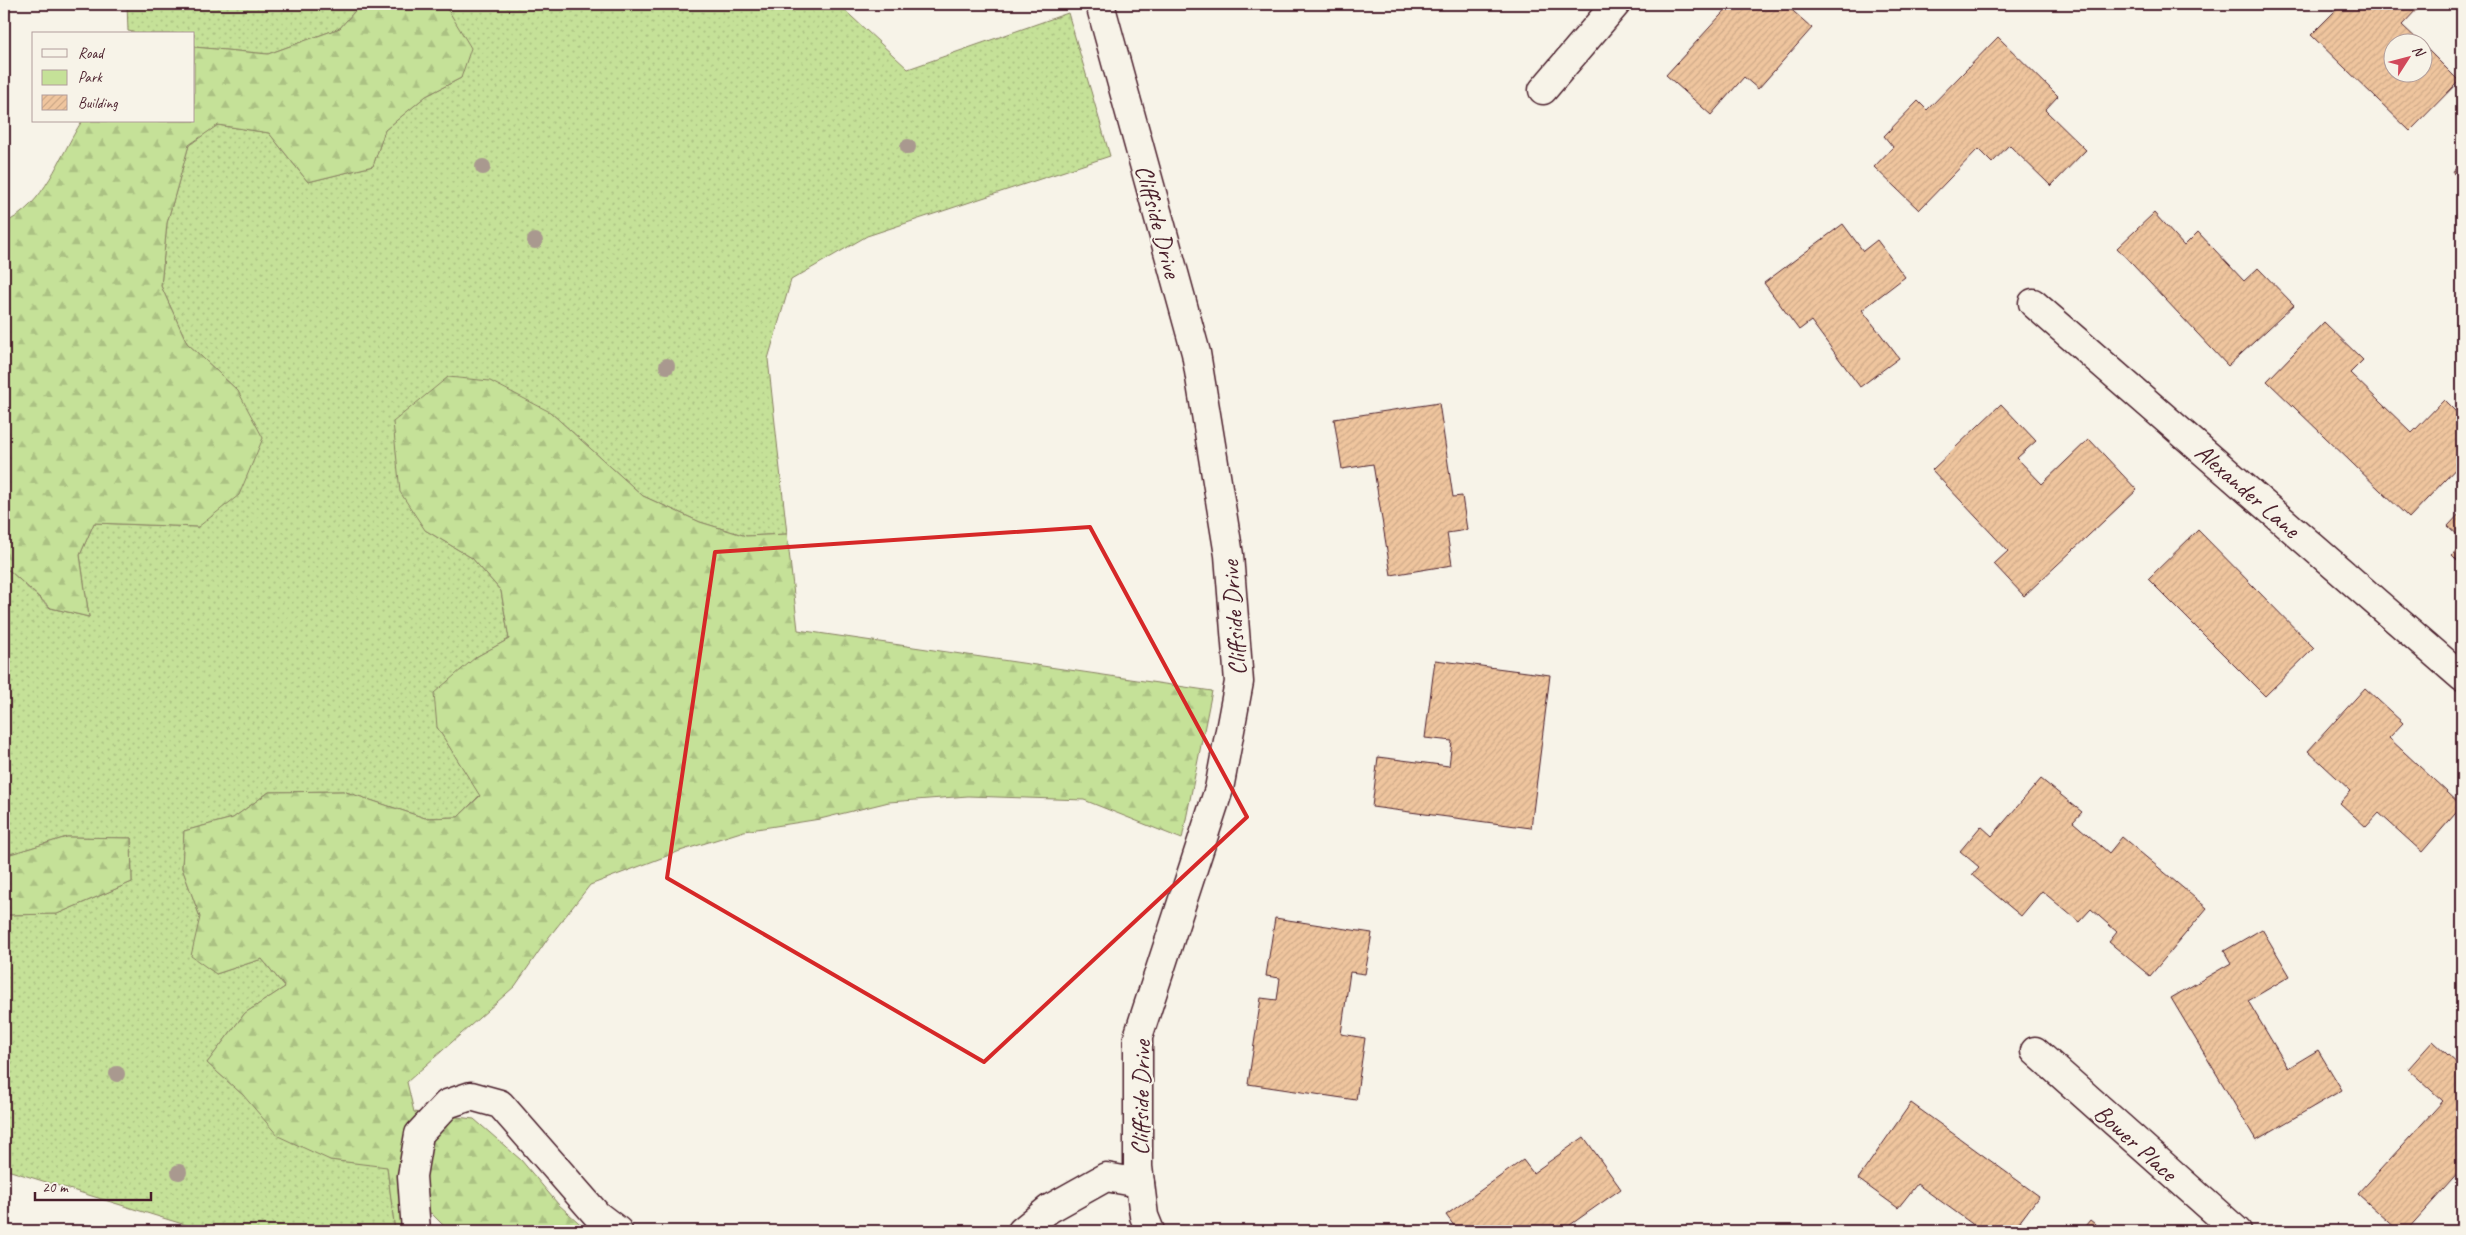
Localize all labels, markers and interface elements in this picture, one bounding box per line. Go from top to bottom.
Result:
legend [32,32,195,122]
north arrow [2384,32,2434,82]
text: N [2409,42,2429,61]
text: Road [78,44,105,63]
text: Park [78,68,103,87]
text: Building [78,94,118,113]
street label: Cliffside Drive [1128,161,1189,283]
street label: Alexander Lane [2188,436,2308,546]
street label: Cliffside Drive [1214,557,1254,677]
street label: Cliffside Drive [1124,1038,1158,1156]
street label: Bower Place [2087,1097,2185,1190]
scale bar [35,1170,151,1202]
text: 20 m [42,1178,69,1197]

